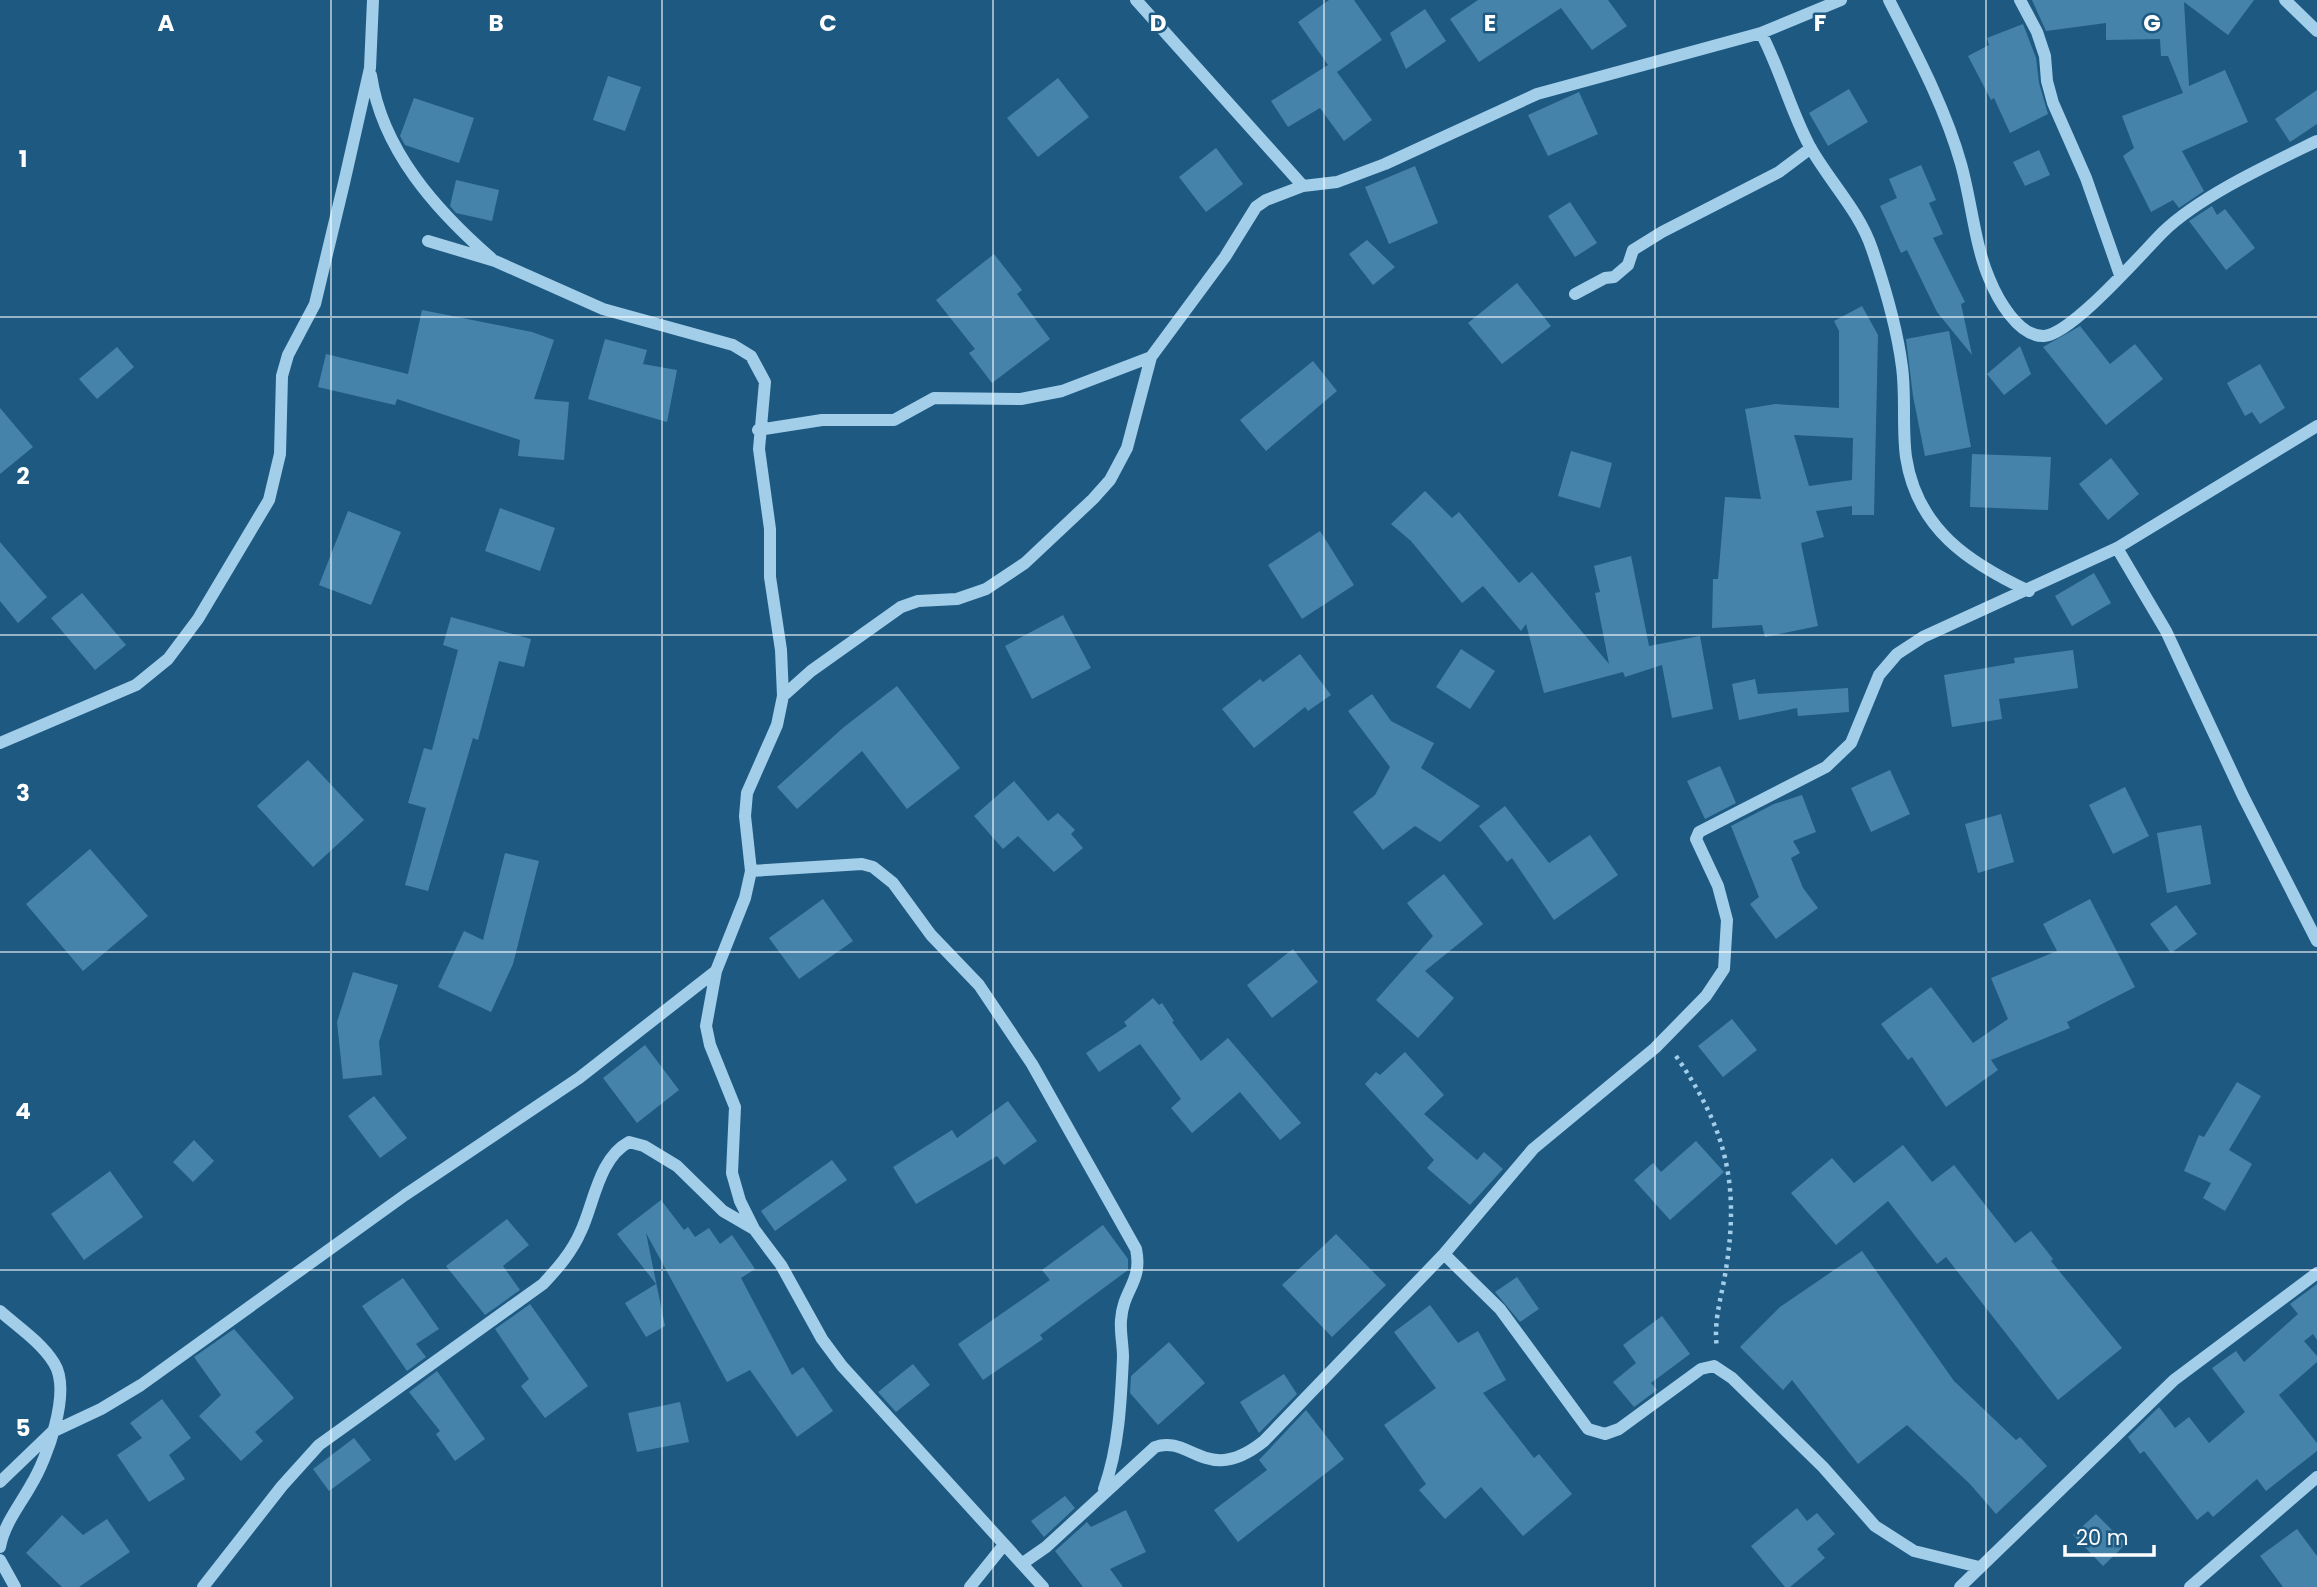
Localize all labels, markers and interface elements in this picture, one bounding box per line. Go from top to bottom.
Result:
text: A [158,7,175,39]
text: B [488,7,504,39]
text: C [819,7,837,39]
text: D [1150,7,1166,39]
text: E [1484,7,1496,39]
text: F [1814,7,1826,39]
text: G [2143,7,2161,39]
text: 1 [19,143,27,175]
text: 2 [16,460,30,492]
text: 3 [16,777,30,809]
text: 4 [15,1095,31,1127]
text: 5 [16,1412,30,1444]
scale bar [2065,1514,2154,1558]
text: 20 m [2076,1523,2129,1552]

